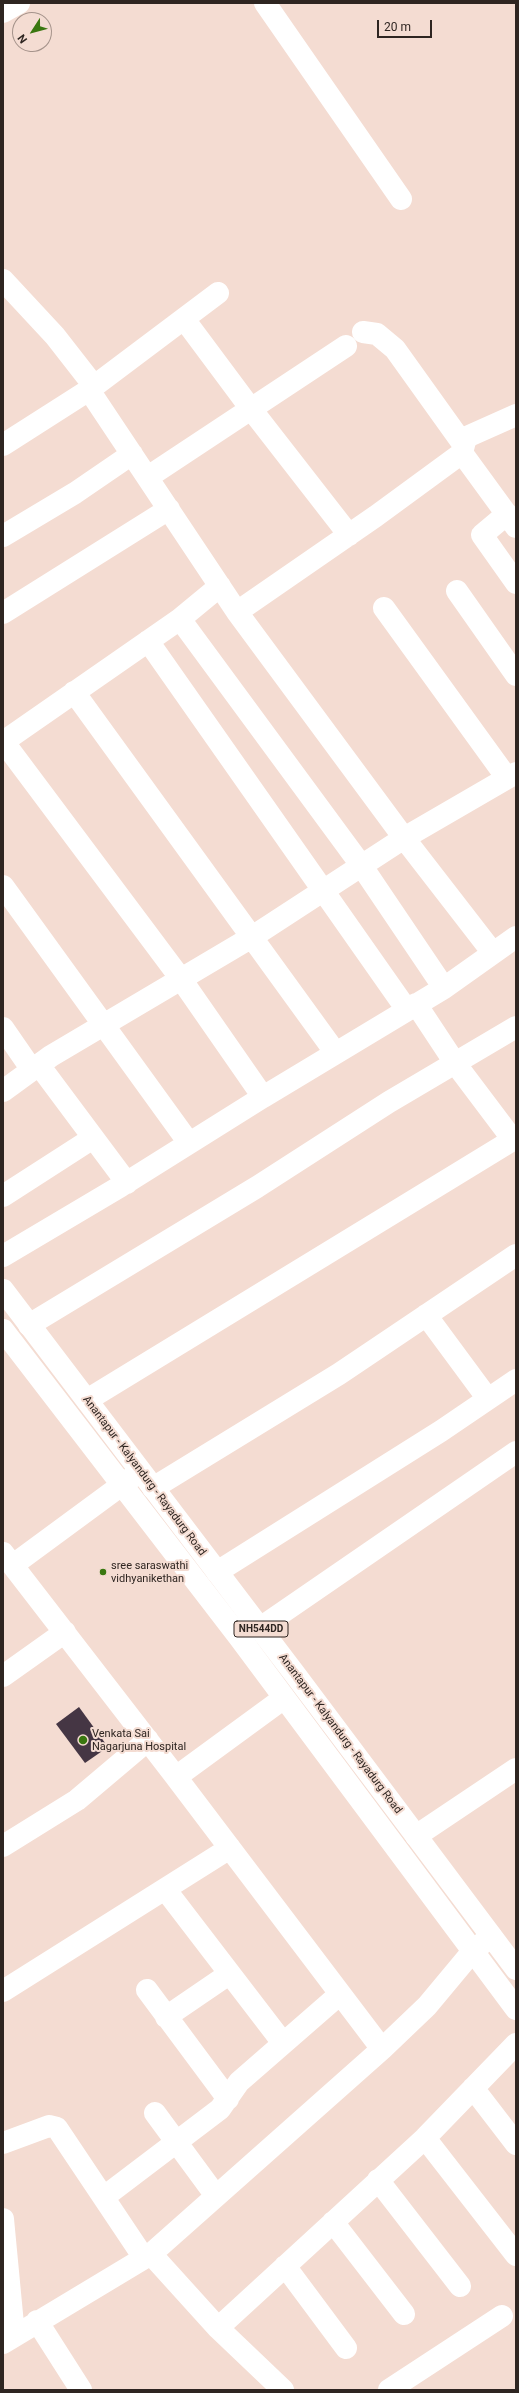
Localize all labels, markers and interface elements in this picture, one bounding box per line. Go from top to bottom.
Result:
north arrow [12,12,52,52]
scale bar [379,12,434,38]
text: 20 m [384,20,411,34]
text: N [15,32,30,46]
street label: Anantapur - Kalyandurg - Rayadurg Road [80,1394,208,1558]
place label: sree saraswathi vidhyanikethan [111,1559,188,1585]
marker: sree saraswathi vidhyanikethan [98,1567,108,1577]
road number: NH544DD [234,1621,288,1637]
street label: Anantapur - Kalyandurg - Rayadurg Road [276,1652,404,1816]
place label: Venkata Sai Nagarjuna Hospital [92,1727,186,1753]
marker: Venkata Sai Nagarjuna Hospital [77,1734,89,1746]

